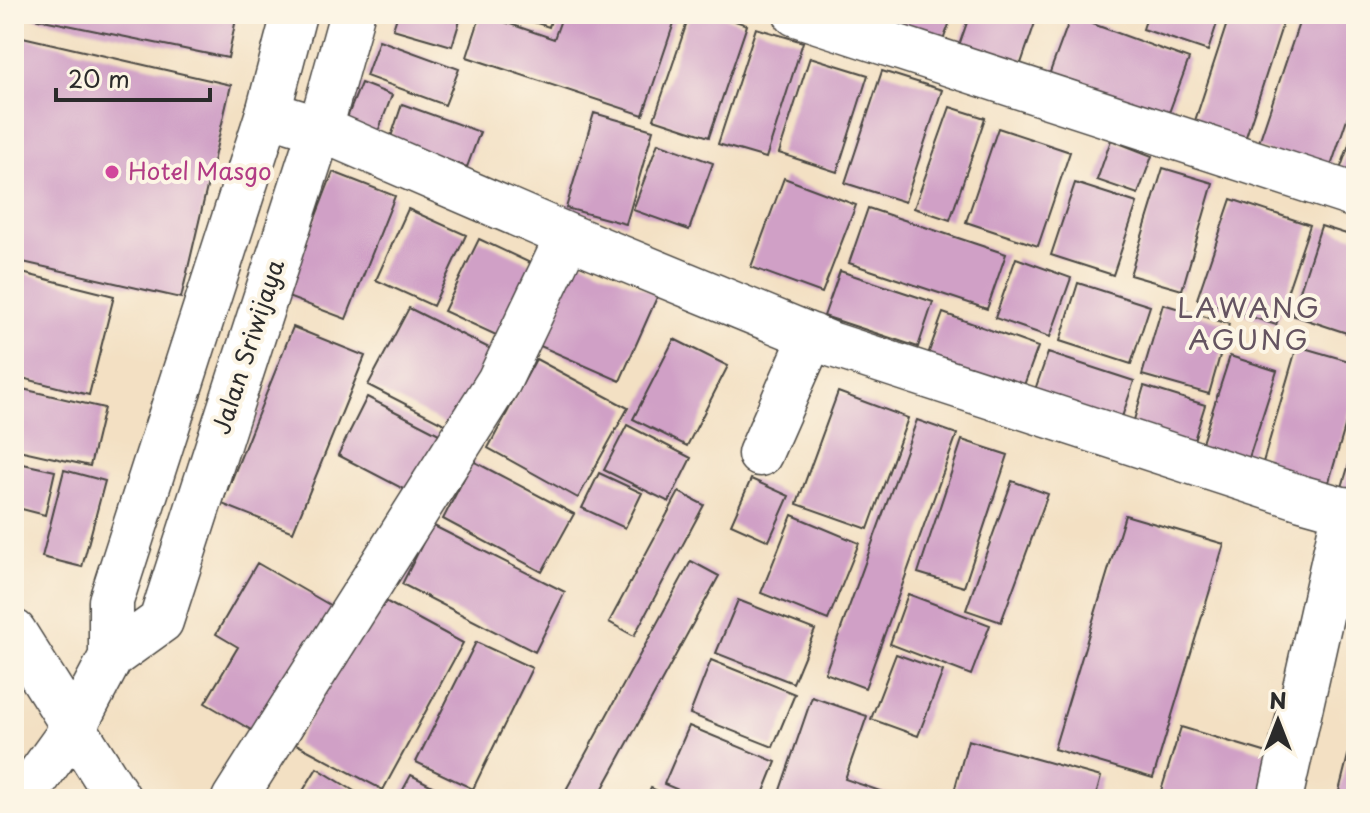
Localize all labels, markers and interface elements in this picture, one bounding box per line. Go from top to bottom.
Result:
scale bar [56,52,210,102]
text: 20 m [68,60,130,96]
place label: Hotel Masgo [128,152,272,188]
marker: Hotel Masgo [103,163,121,181]
street label: Jalan Sriwijaya [202,254,292,438]
district label: LAWANG AGUNG [1177,285,1321,360]
north arrow [1238,681,1318,761]
text: N [1269,683,1287,716]

